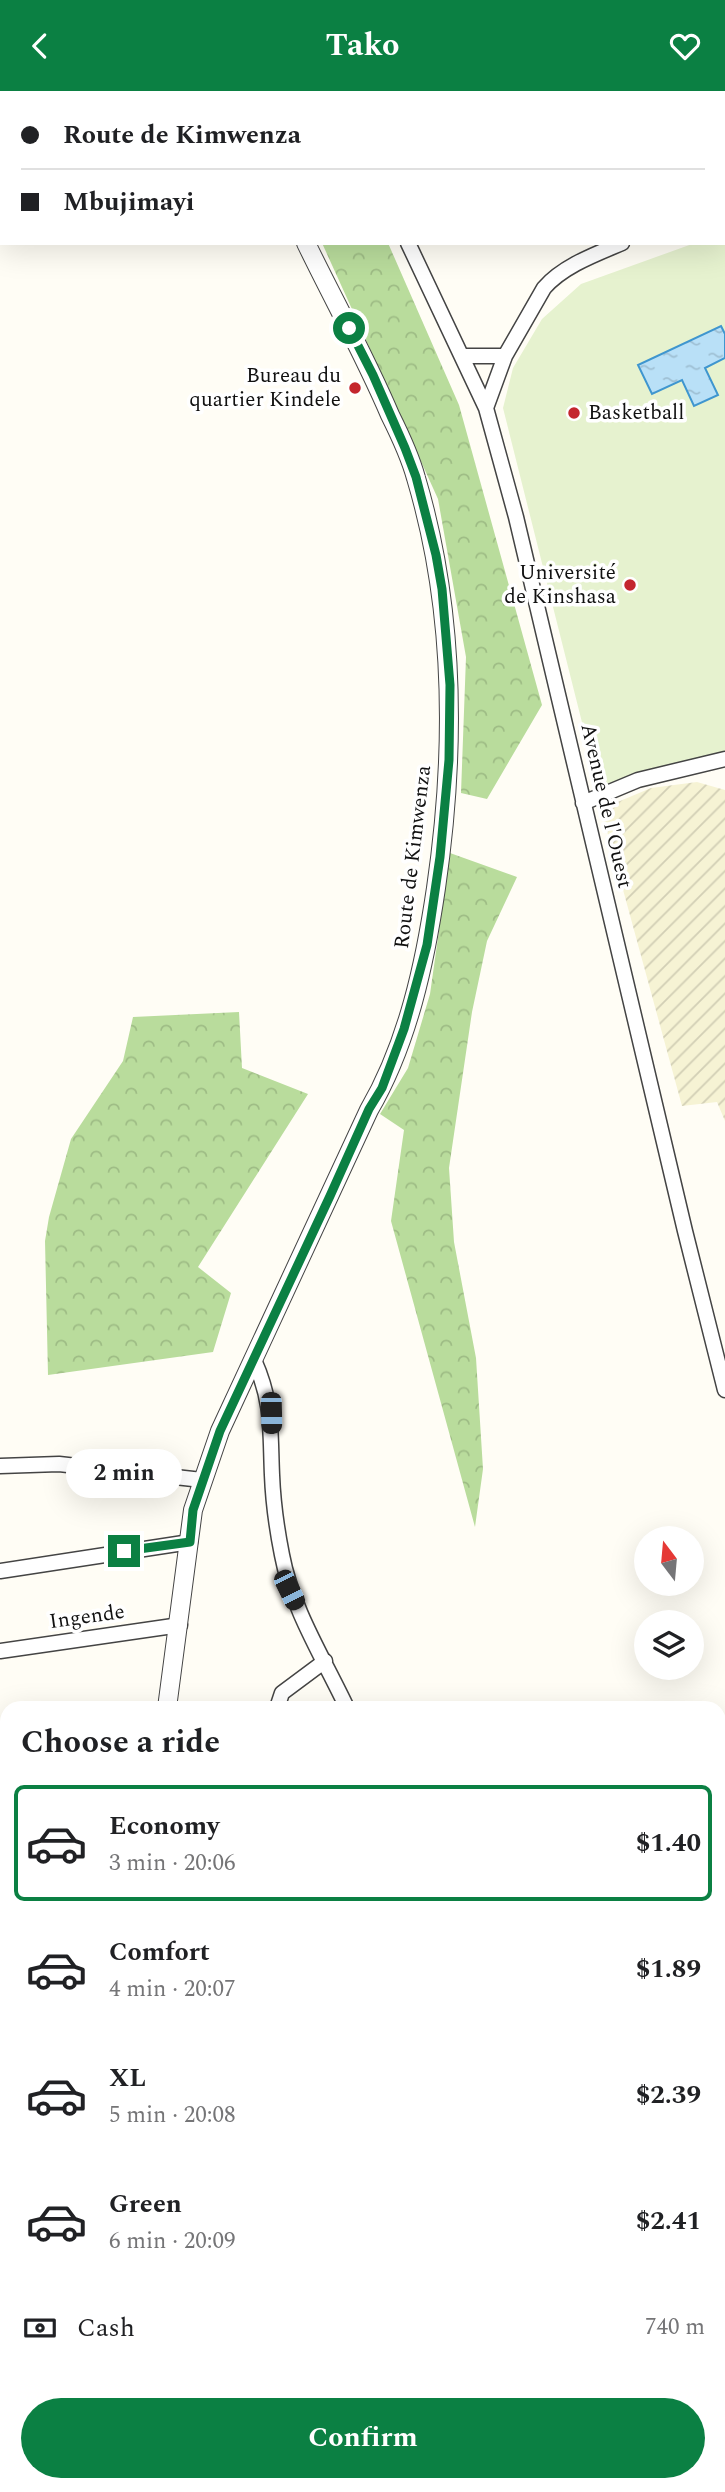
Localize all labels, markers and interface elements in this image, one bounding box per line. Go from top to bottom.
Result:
text: Tako [325,21,400,70]
icon: back [21,27,59,65]
icon: heart [666,27,704,65]
text: Route de Kimwenza [63,115,301,155]
text: Mbujimayi [63,182,194,222]
route start [333,312,365,344]
place label: Bureau du quartier Kindele [189,360,341,416]
marker: Bureau du quartier Kindele [347,380,363,396]
place label: Basketball [588,397,684,429]
marker: Basketball [566,405,582,421]
place label: Université de Kinshasa [504,557,617,613]
marker: Université de Kinshasa [622,577,638,593]
street label: Avenue de l'Ouest [571,720,641,892]
street label: Route de Kimwenza [386,763,440,951]
car [261,1392,282,1434]
callout: 2 min [66,1449,182,1499]
text: 2 min [93,1456,155,1491]
north arrow [634,1526,704,1596]
map controls [634,1526,704,1680]
route end [108,1535,140,1567]
car [271,1567,308,1613]
street label: Ingende [47,1596,127,1638]
button: layers [634,1610,704,1680]
text: Choose a ride [21,1718,220,1767]
text: Economy [109,1806,219,1846]
icon: car [25,1812,88,1875]
text: $1.40 [636,1823,701,1863]
text: 3 min · 20:06 [109,1846,236,1881]
text: Comfort [109,1932,210,1972]
icon: car [25,1938,88,2001]
text: $1.89 [636,1949,701,1989]
text: 4 min · 20:07 [109,1972,236,2007]
text: XL [109,2058,146,2098]
icon: car [25,2064,88,2127]
text: $2.39 [636,2075,701,2115]
text: 5 min · 20:08 [109,2098,236,2133]
text: Green [109,2184,182,2224]
icon: car [25,2190,88,2253]
text: $2.41 [636,2201,701,2241]
text: 6 min · 20:09 [109,2224,236,2259]
text: Cash [77,2308,135,2348]
icon: cash [21,2309,59,2347]
text: 740 m [645,2310,705,2345]
button: Confirm [21,2398,705,2478]

